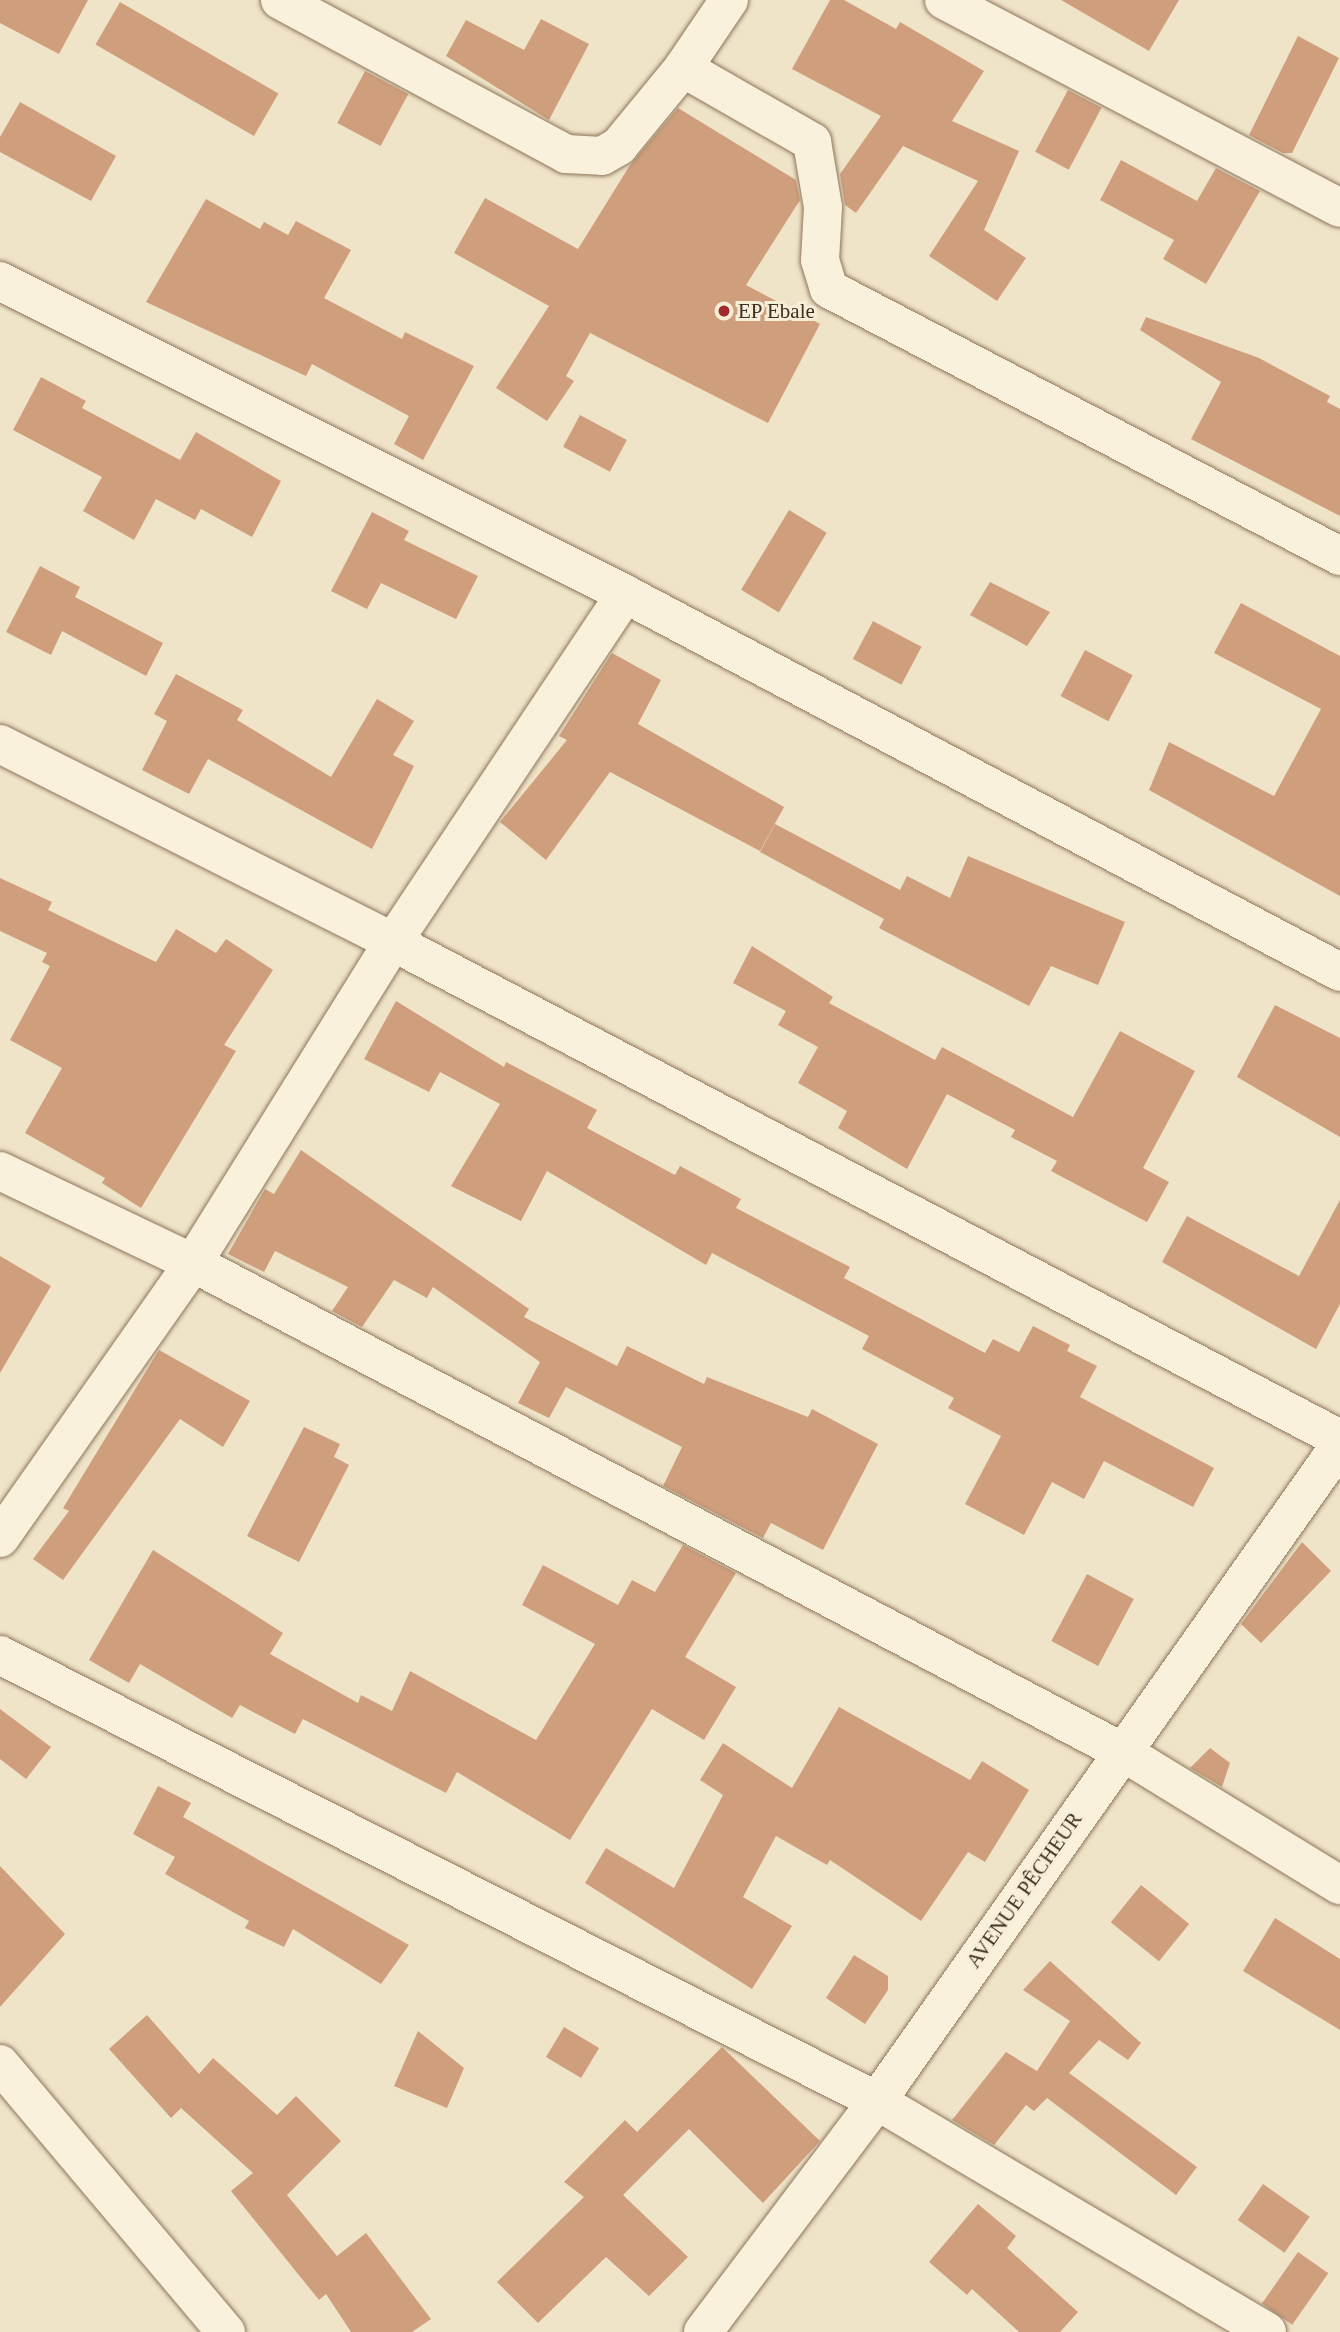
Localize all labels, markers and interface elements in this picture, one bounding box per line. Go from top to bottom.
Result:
place label: EP Ebale [738,298,816,324]
marker: EP Ebale [716,303,732,319]
street label: AVENUE PÊCHEUR [961,1807,1087,1973]

